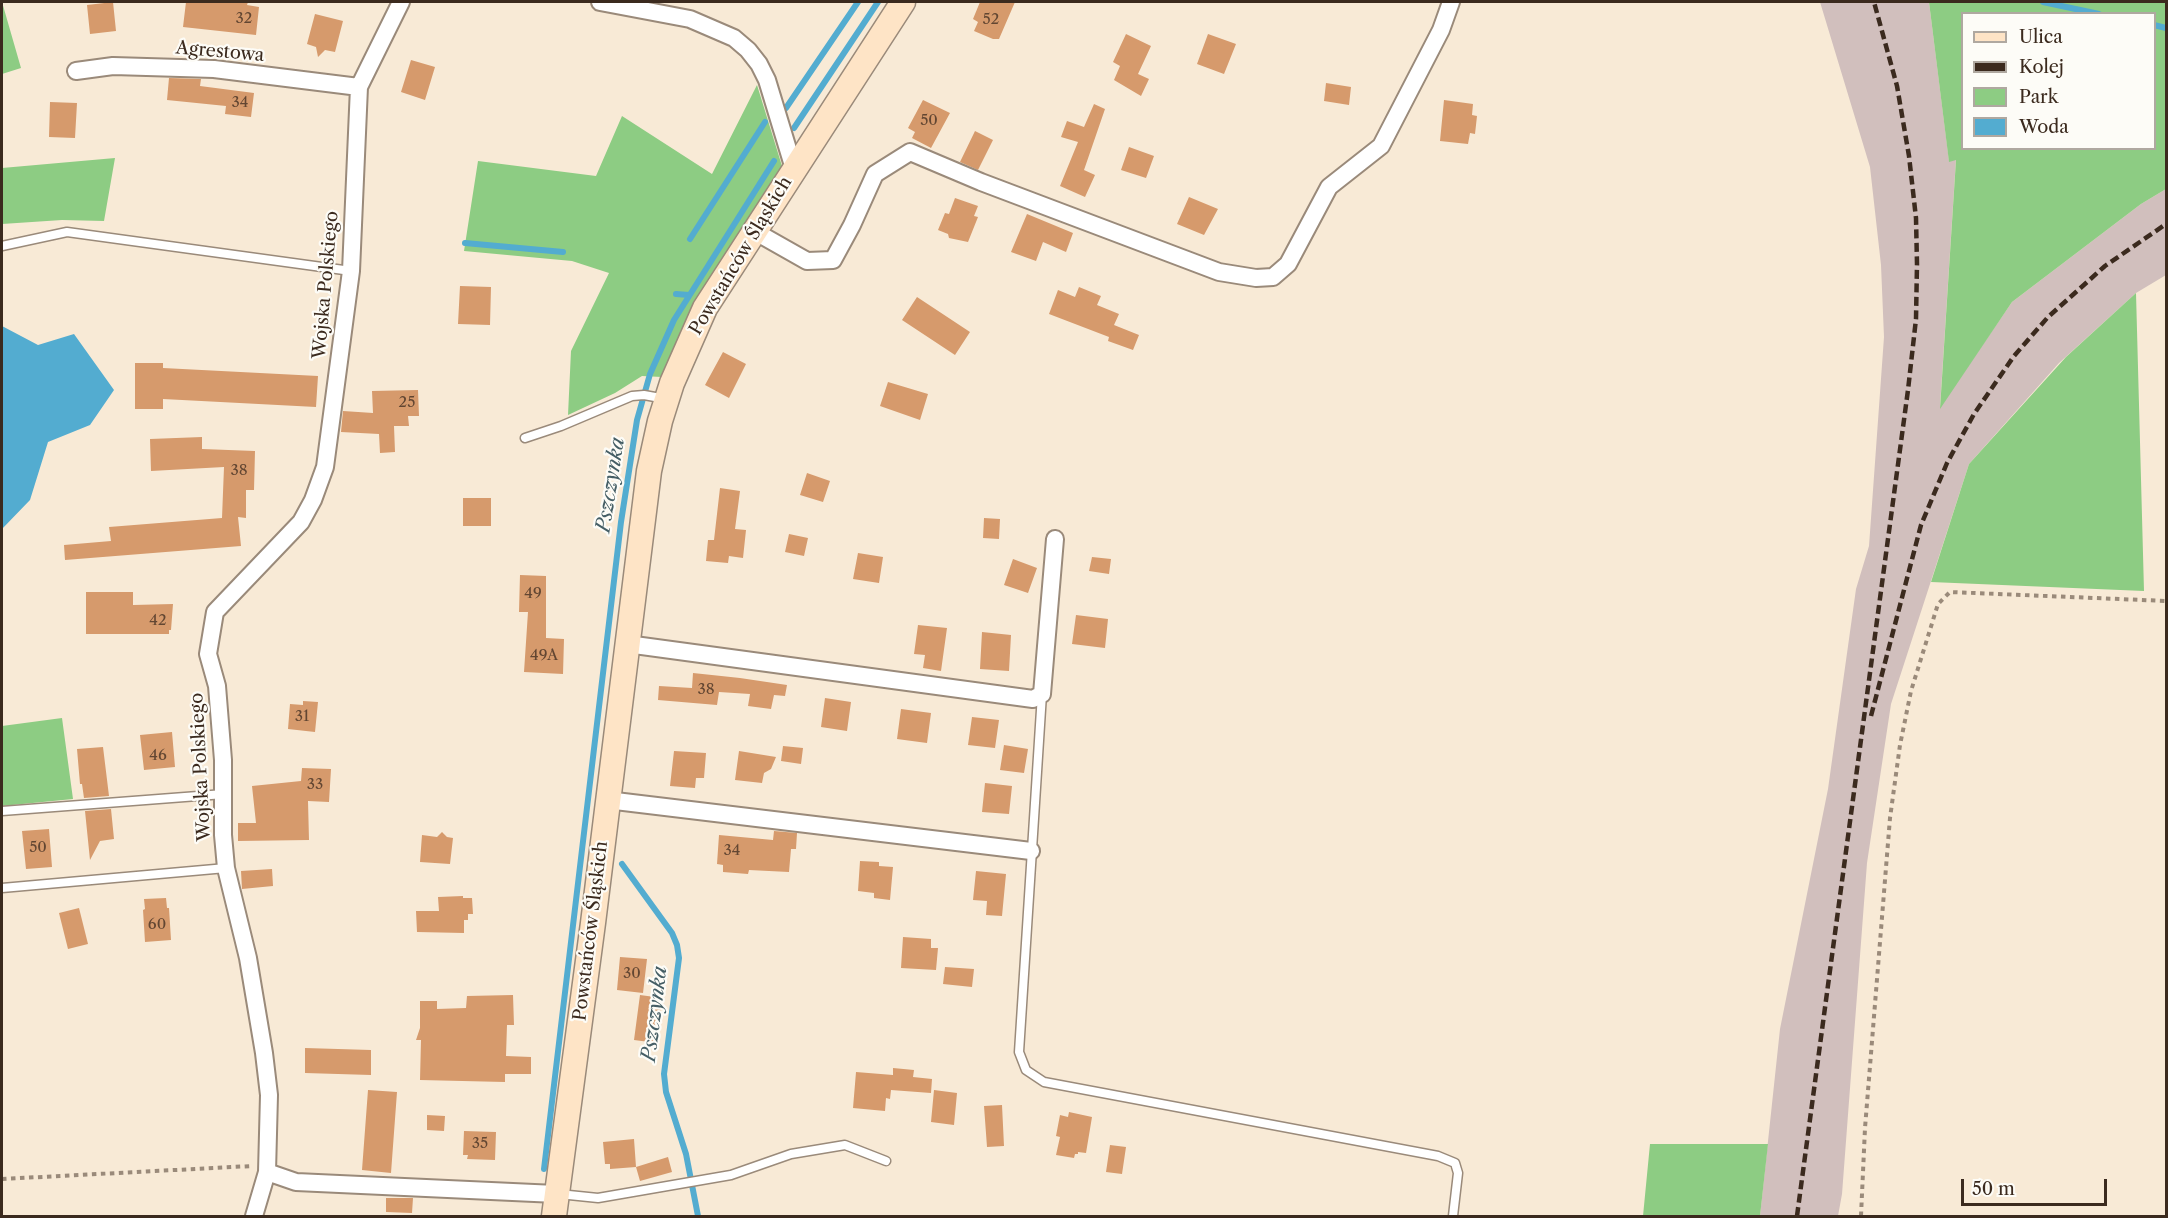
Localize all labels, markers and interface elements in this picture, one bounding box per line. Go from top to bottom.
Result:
house number: 32 [236,10,252,28]
house number: 52 [983,11,999,29]
legend [1961,12,2156,150]
text: Ulica [2019,26,2063,48]
street label: Agrestowa [175,37,265,67]
text: Kolej [2019,56,2064,78]
text: Park [2019,86,2058,108]
house number: 34 [232,94,248,112]
house number: 50 [920,112,938,130]
text: Woda [2019,116,2069,138]
street label: Powstańców Śląskich [685,173,797,339]
street label: Wojska Polskiego [309,210,343,360]
house number: 25 [399,394,415,412]
water label: Pszczynka [592,436,630,534]
house number: 38 [230,462,248,480]
house number: 49 [524,585,542,603]
house number: 42 [149,612,167,630]
house number: 49A [530,647,558,665]
house number: 38 [697,681,715,699]
street label: Wojska Polskiego [186,692,216,842]
house number: 31 [295,708,309,726]
house number: 46 [149,747,167,765]
house number: 33 [307,776,323,794]
house number: 50 [29,839,47,857]
street label: Powstańców Śląskich [569,840,613,1022]
house number: 34 [724,842,740,860]
house number: 60 [148,916,166,934]
house number: 30 [623,965,641,983]
water label: Pszczynka [637,965,673,1063]
house number: 35 [472,1135,488,1153]
scale bar [1964,1167,2110,1205]
text: 50 m [1972,1178,2015,1200]

